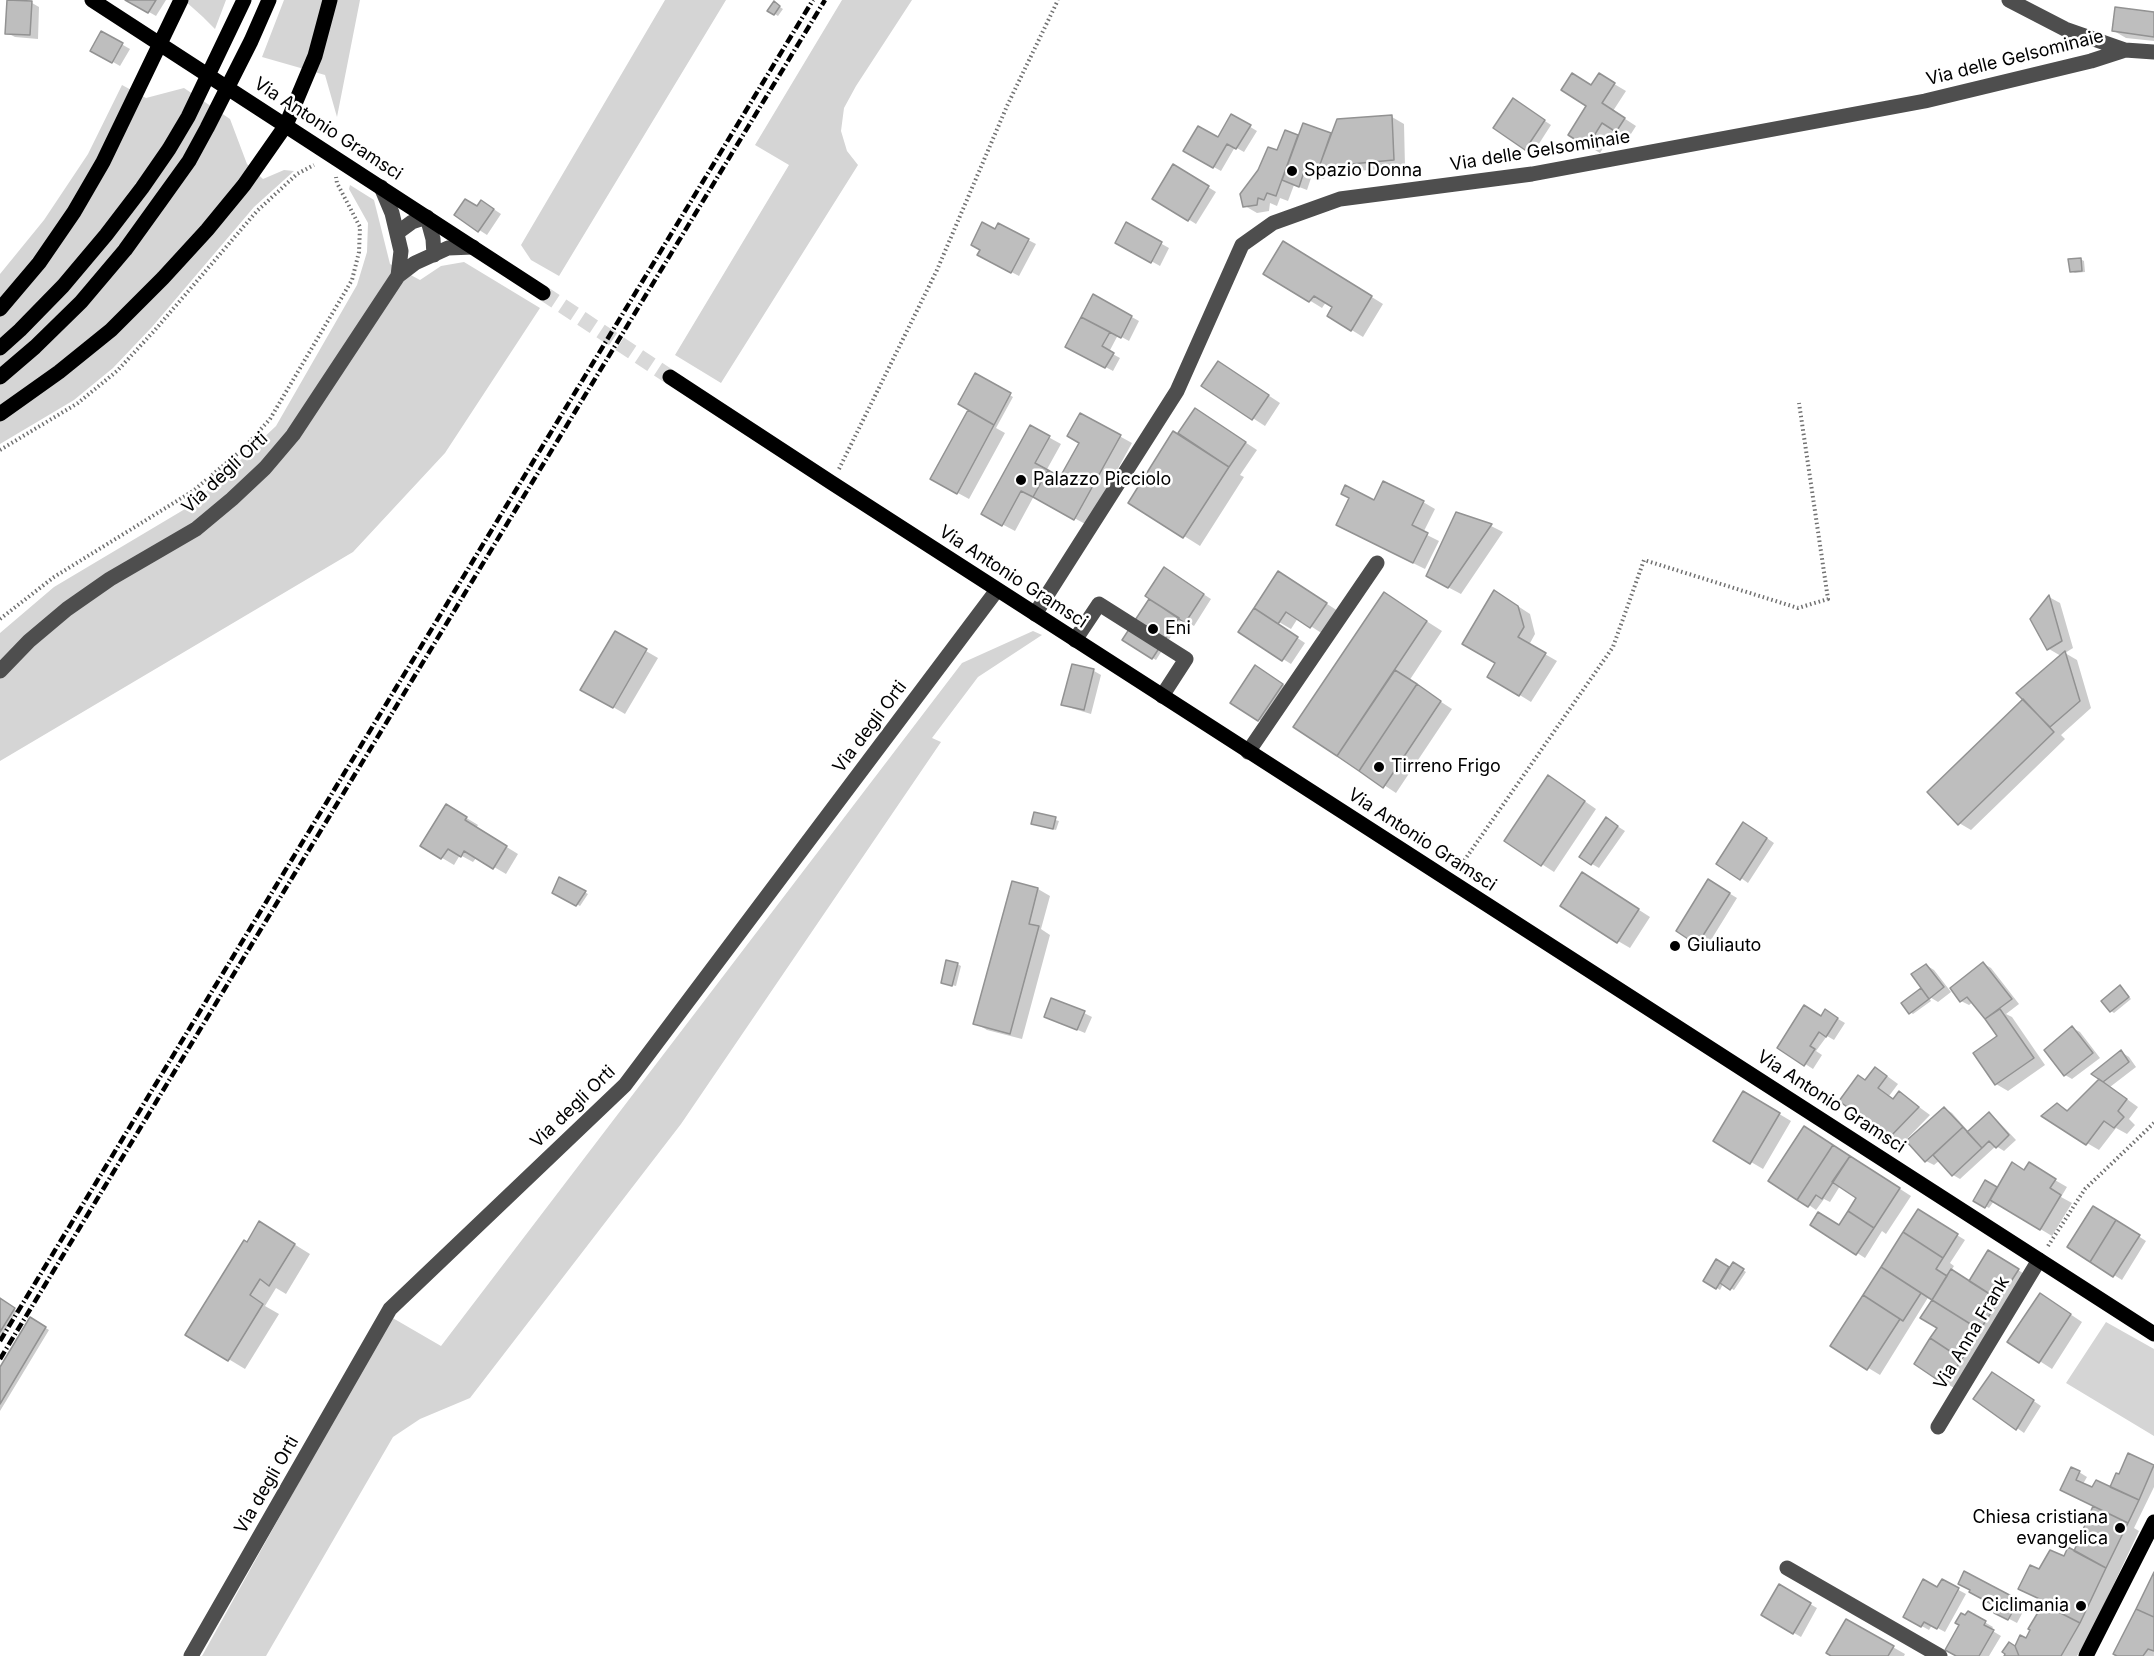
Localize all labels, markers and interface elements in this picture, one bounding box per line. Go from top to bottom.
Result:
street label: Via delle Gelsominaie [1924,26,2106,90]
street label: Via Antonio Gramsci [250,73,406,185]
street label: Via delle Gelsominaie [1448,126,1632,176]
place label: Spazio Donna [1304,160,1422,182]
marker: Spazio Donna [1285,164,1299,178]
street label: Via degli Orti [178,428,272,518]
place label: Palazzo Picciolo [1033,469,1171,491]
marker: Palazzo Picciolo [1014,473,1028,487]
street label: Via Antonio Gramsci [935,521,1091,633]
place label: Eni [1165,618,1191,640]
marker: Eni [1146,622,1160,636]
street label: Via degli Orti [828,677,912,777]
place label: Tirreno Frigo [1391,756,1501,778]
marker: Tirreno Frigo [1372,760,1386,774]
street label: Via Antonio Gramsci [1344,784,1500,896]
place label: Giuliauto [1687,935,1761,957]
marker: Giuliauto [1668,939,1682,953]
street label: Via Antonio Gramsci [1753,1046,1909,1158]
street label: Via degli Orti [526,1061,620,1153]
street label: Via Anna Frank [1930,1272,2014,1394]
street label: Via degli Orti [230,1432,304,1538]
place label: Chiesa cristiana evangelica [1972,1507,2108,1550]
marker: Chiesa cristiana evangelica [2113,1521,2127,1535]
place label: Ciclimania [1982,1595,2069,1617]
marker: Ciclimania [2074,1599,2088,1613]

